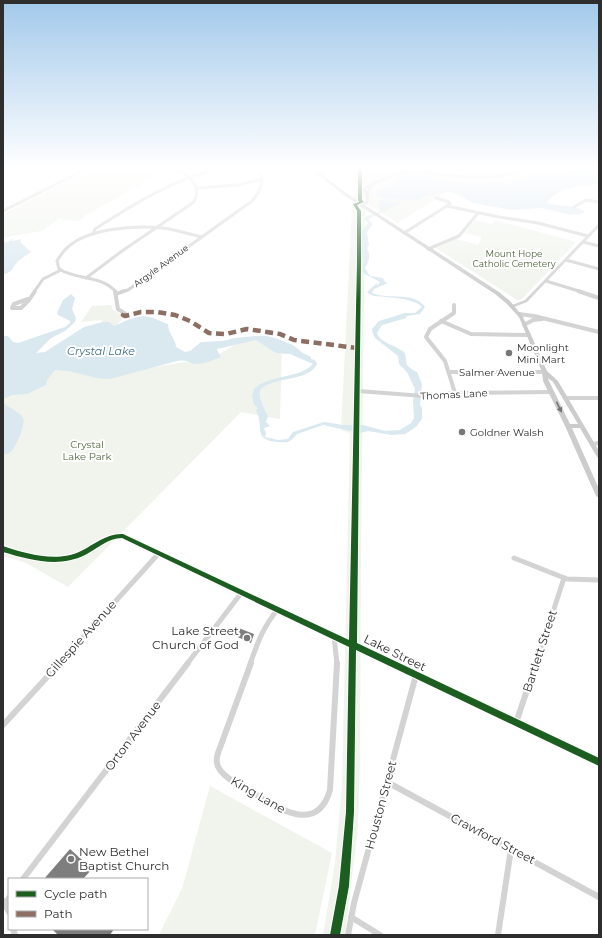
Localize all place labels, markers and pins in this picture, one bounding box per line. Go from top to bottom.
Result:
place label: Moonlight Mini Mart [517,341,569,366]
marker: Moonlight Mini Mart [504,348,514,358]
place label: Goldner Walsh [470,426,544,439]
marker: Goldner Walsh [457,427,467,437]
place label: Lake Street Church of God [152,623,239,652]
marker: Lake Street Church of God [242,633,252,643]
place label: New Bethel Baptist Church [79,844,169,873]
marker: New Bethel Baptist Church [66,854,76,864]

